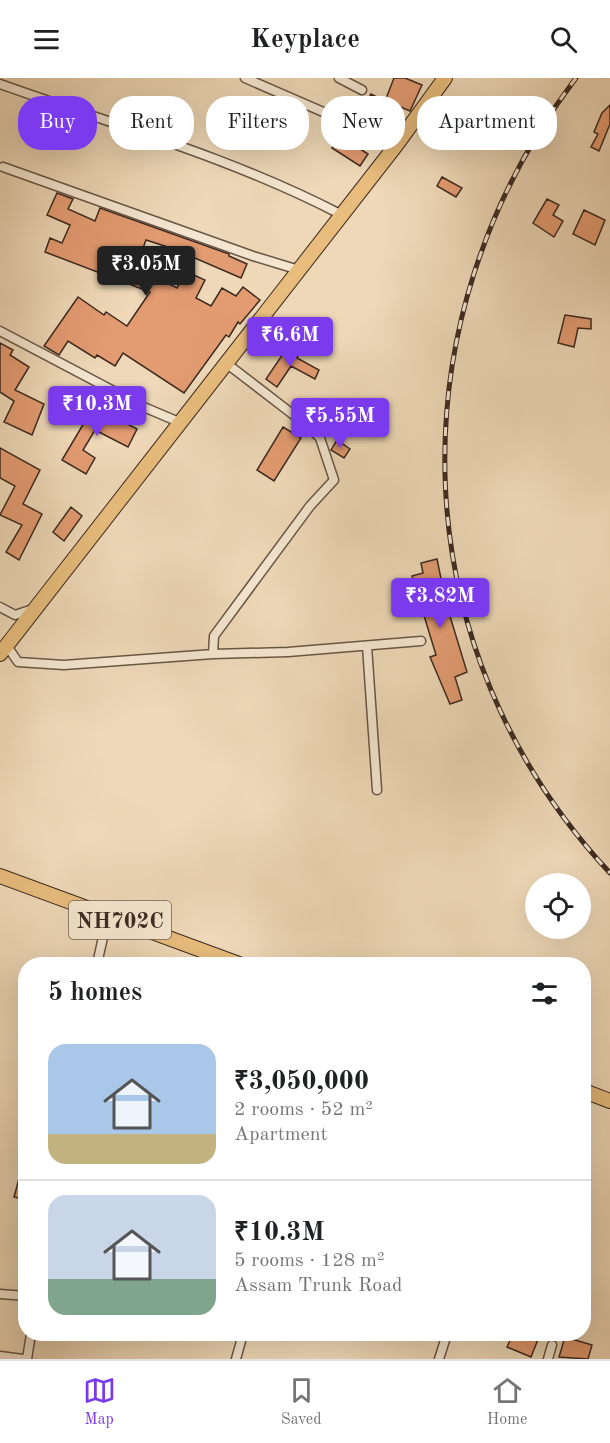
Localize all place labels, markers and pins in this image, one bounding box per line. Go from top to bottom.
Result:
pin: ₹3.05M [97,246,195,297]
pin: ₹6.6M [248,317,332,368]
pin: ₹10.3M [48,386,146,437]
pin: ₹5.55M [291,398,389,449]
pin: ₹3.82M [391,578,489,629]

